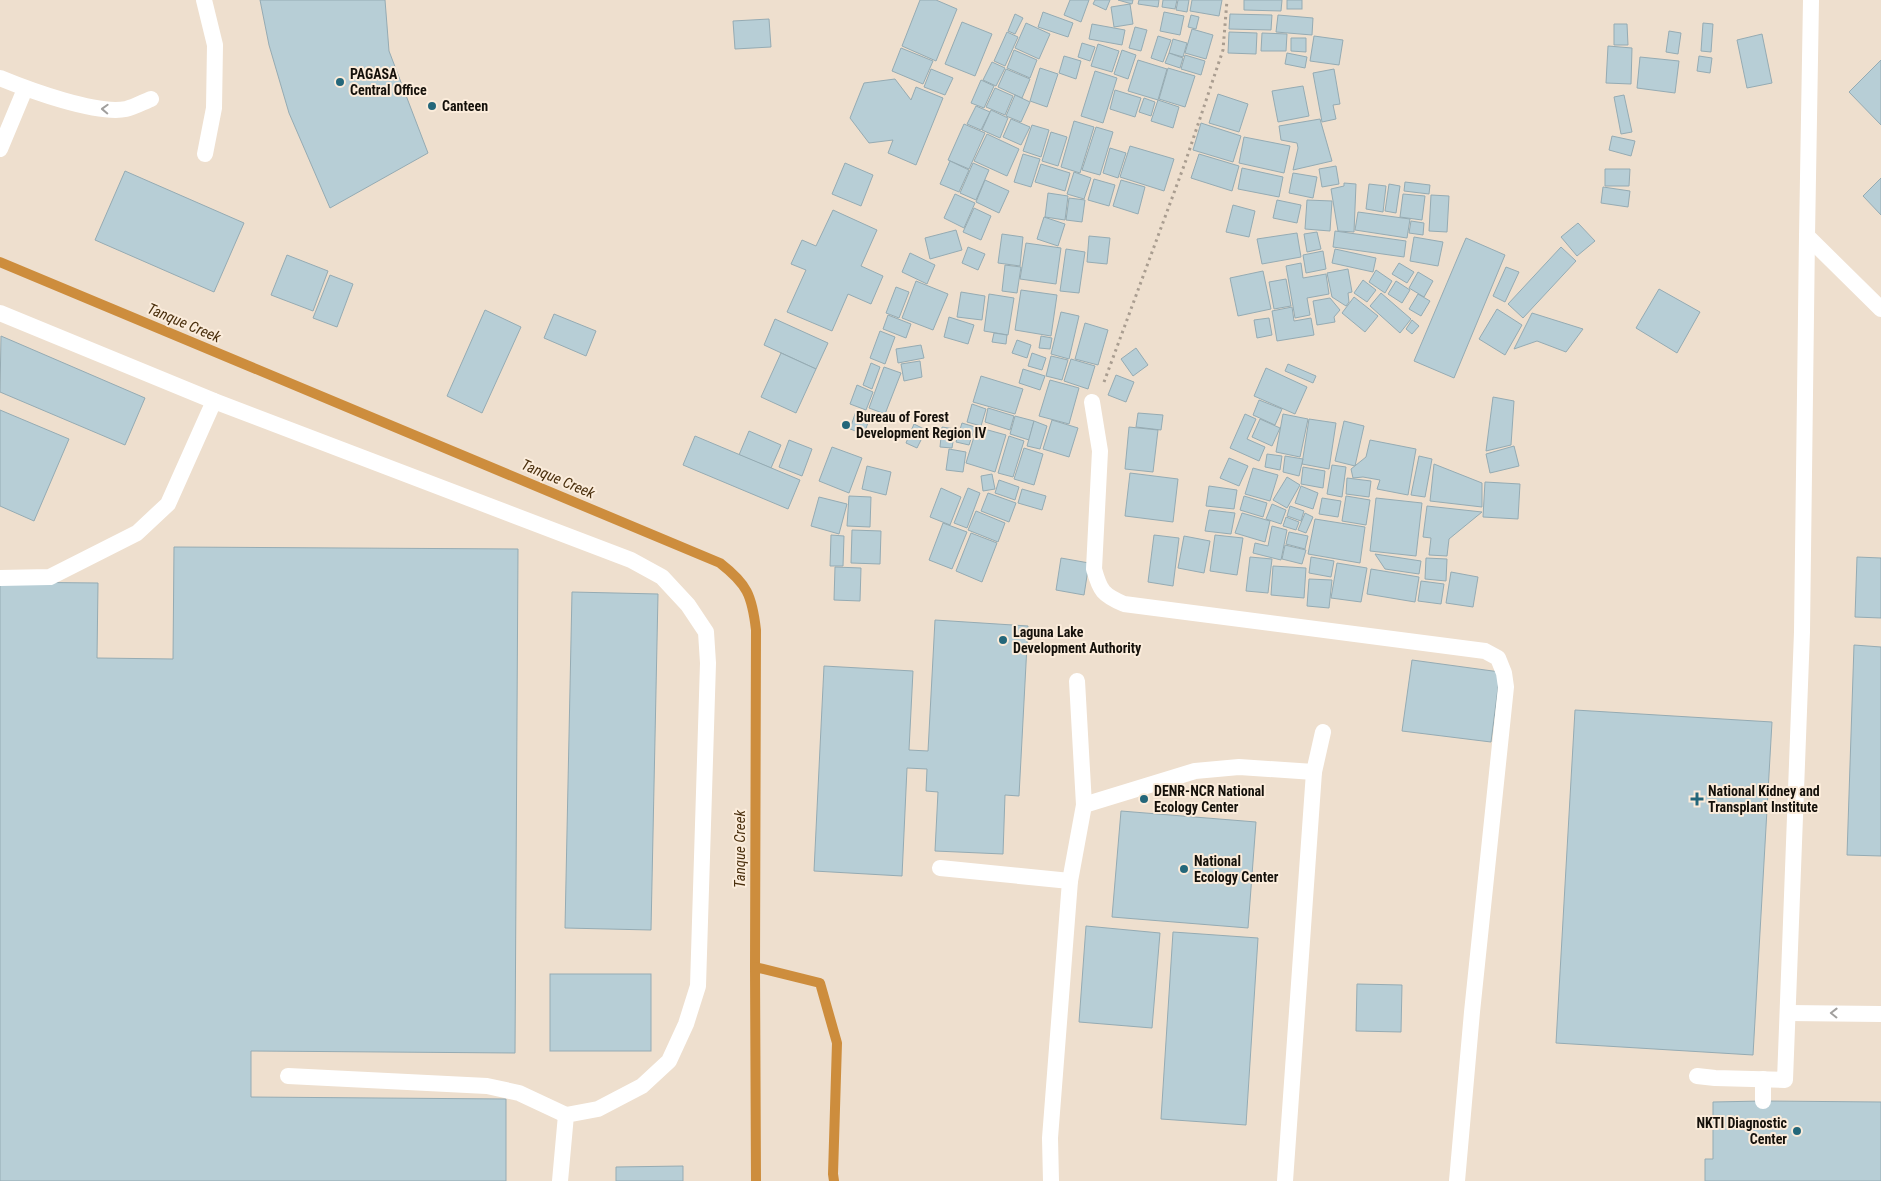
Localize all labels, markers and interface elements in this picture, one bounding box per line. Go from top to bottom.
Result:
place label: PAGASA Central Office [350,66,427,98]
marker: PAGASA Central Office [334,76,346,88]
place label: Canteen [442,98,488,114]
marker: Canteen [426,100,438,112]
one-way arrow [100,104,108,114]
water label: Tanque Creek [145,299,224,347]
place label: Bureau of Forest Development Region IV [856,409,986,441]
marker: Bureau of Forest Development Region IV [840,419,852,431]
water label: Tanque Creek [519,455,598,503]
place label: Laguna Lake Development Authority [1013,624,1142,656]
marker: Laguna Lake Development Authority [997,634,1009,646]
place label: DENR-NCR National Ecology Center [1154,783,1265,815]
place label: National Kidney and Transplant Institute [1708,783,1820,815]
marker: National Kidney and Transplant Institute [1690,792,1704,806]
marker: DENR-NCR National Ecology Center [1138,793,1150,805]
water label: Tanque Creek [731,810,749,888]
place label: National Ecology Center [1194,853,1279,885]
marker: National Ecology Center [1178,863,1190,875]
one-way arrow [1830,1008,1838,1018]
place label: NKTI Diagnostic Center [1697,1115,1788,1147]
marker: NKTI Diagnostic Center [1791,1125,1803,1137]

